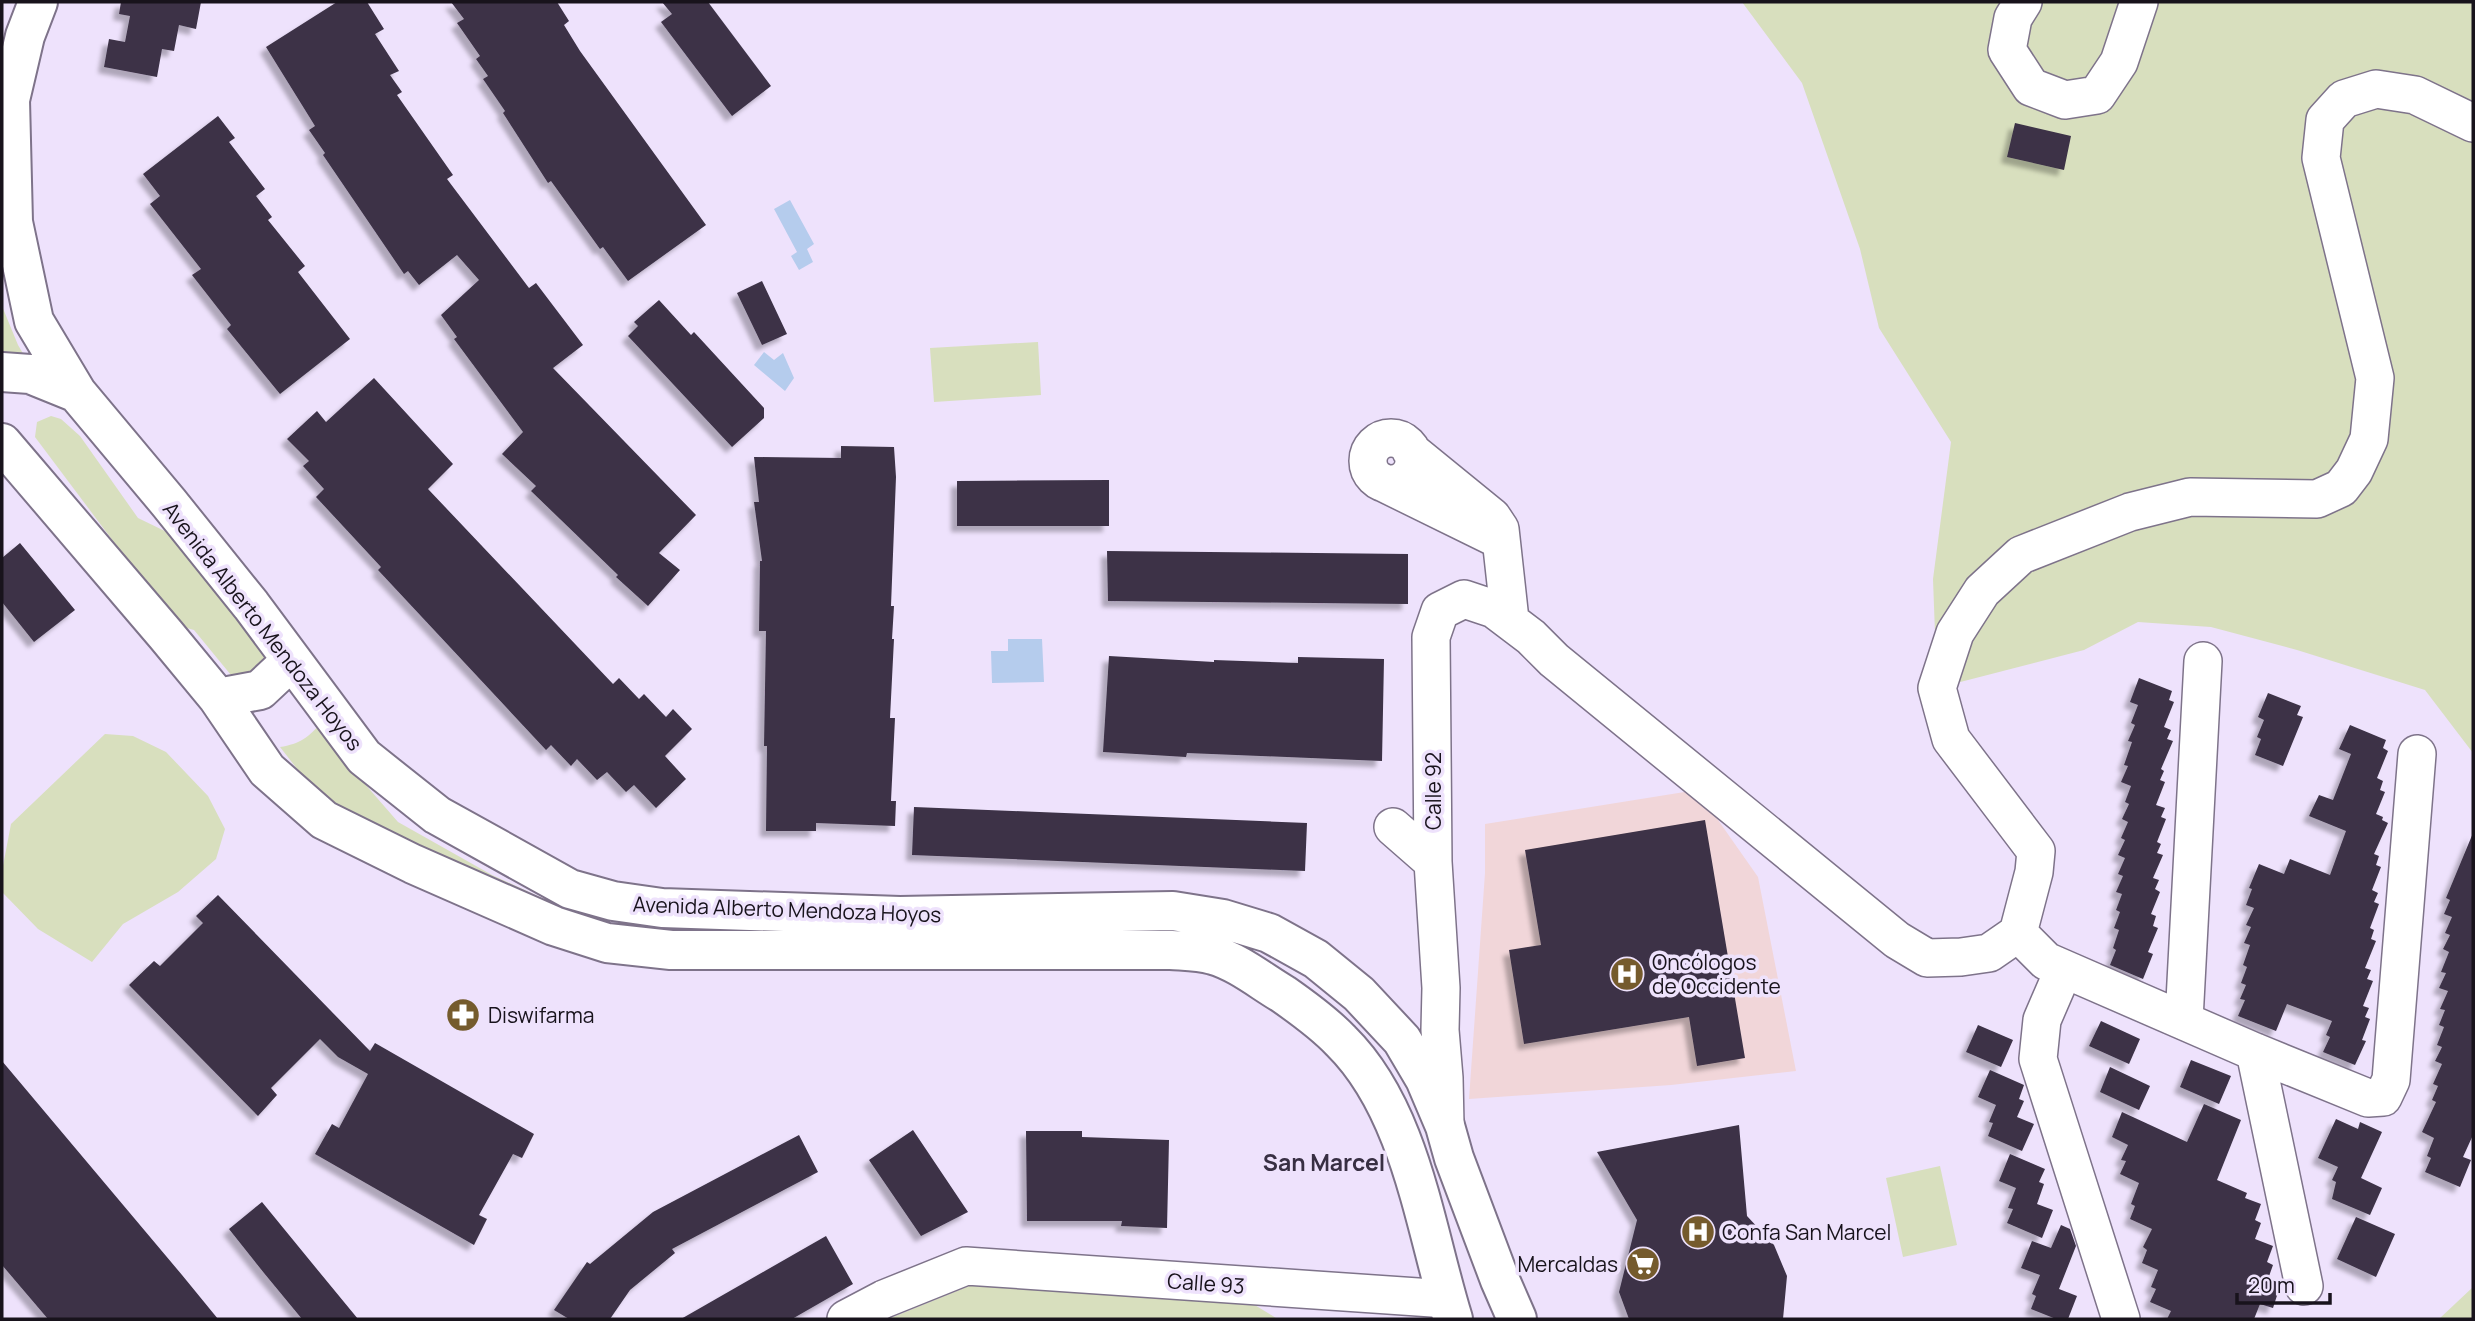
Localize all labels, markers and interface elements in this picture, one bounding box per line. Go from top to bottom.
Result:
street label: Avenida Alberto Mendoza Hoyos [157,496,369,756]
street label: Calle 92 [1419,752,1447,830]
street label: Avenida Alberto Mendoza Hoyos [632,890,942,928]
place label: Oncólogos de Occidente [1652,948,1781,1000]
hospital icon: Oncólogos de Occidente [1608,955,1646,993]
pharmacy icon: Diswifarma [444,996,482,1034]
place label: Diswifarma [488,1001,594,1029]
district label: San Marcel [1263,1146,1385,1178]
hospital icon: Confa San Marcel [1679,1213,1717,1251]
place label: Confa San Marcel [1722,1218,1891,1246]
supermarket icon: Mercaldas [1624,1245,1662,1283]
place label: Mercaldas [1517,1250,1618,1278]
scale bar [2237,1262,2330,1306]
street label: Calle 93 [1166,1266,1246,1300]
text: 20 m [2248,1271,2295,1299]

